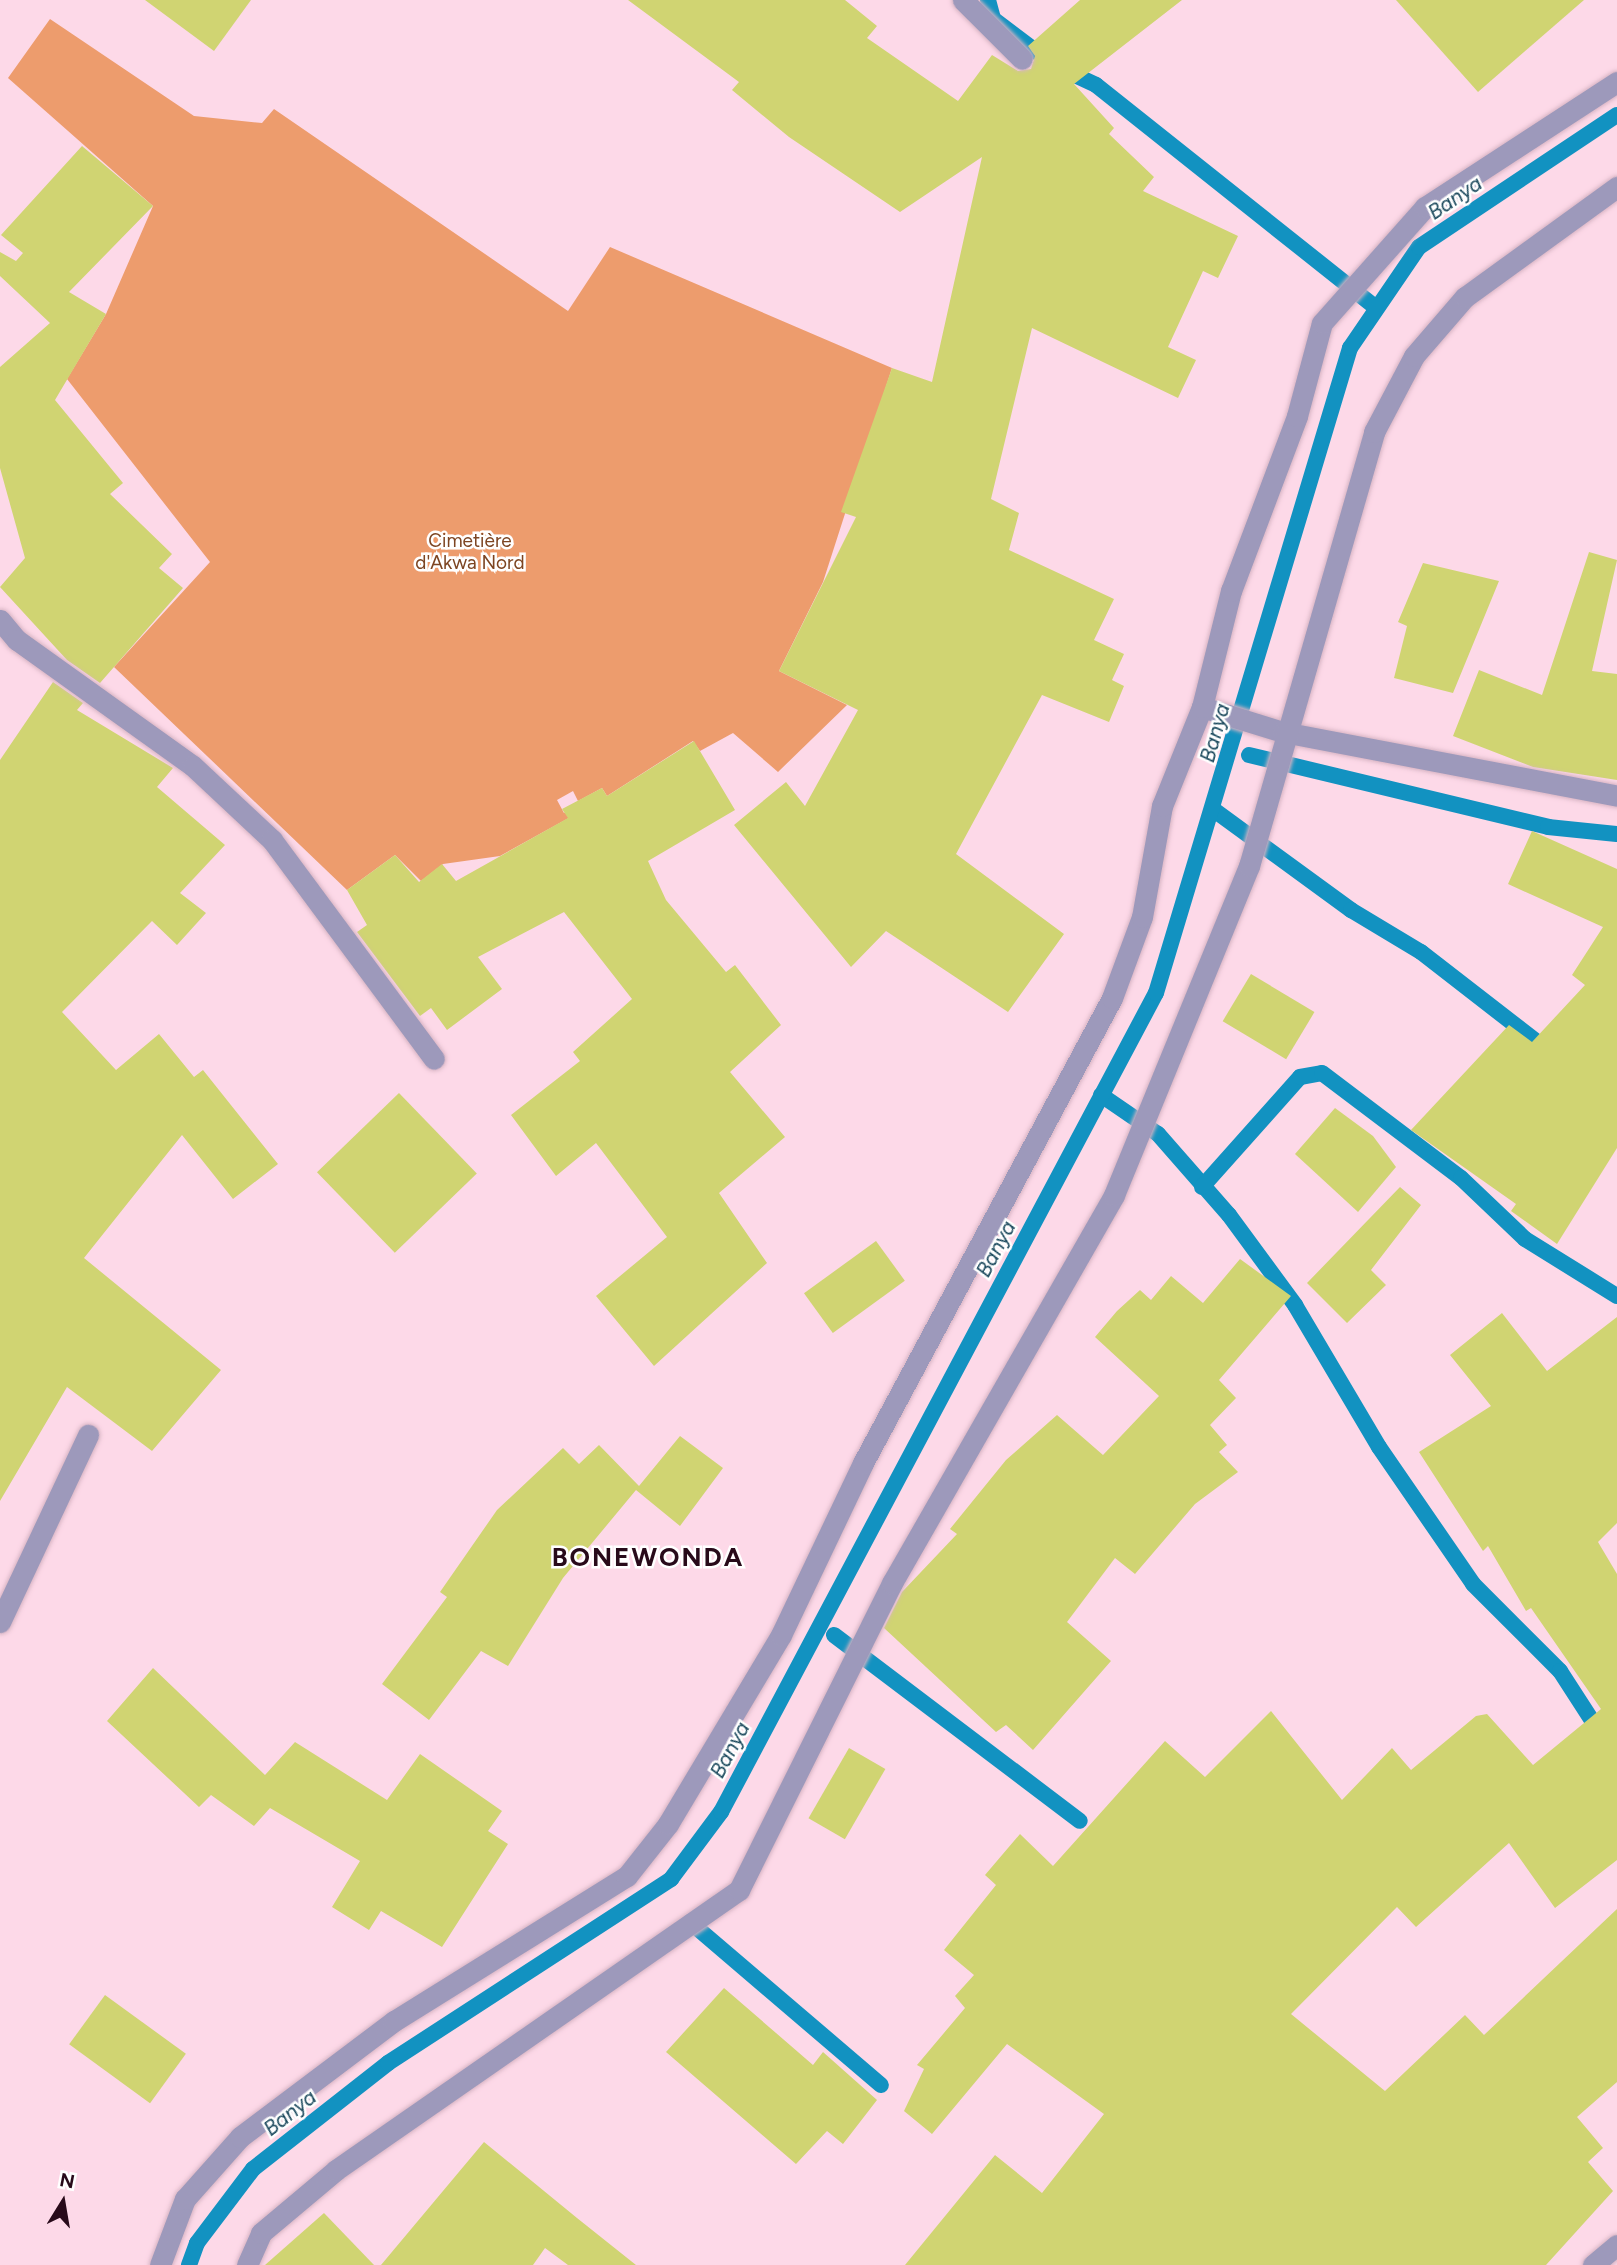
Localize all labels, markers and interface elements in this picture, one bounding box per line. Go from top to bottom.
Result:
water label: Banya [1423,171,1487,225]
park label: Cimetière d'Akwa Nord [415,530,525,574]
water label: Banya [1195,701,1235,765]
water label: Banya [971,1217,1021,1281]
district label: BONEWONDA [553,1542,743,1574]
water label: Banya [705,1718,755,1782]
water label: Banya [259,2085,321,2141]
north arrow [28,2167,98,2237]
text: N [58,2168,77,2194]

